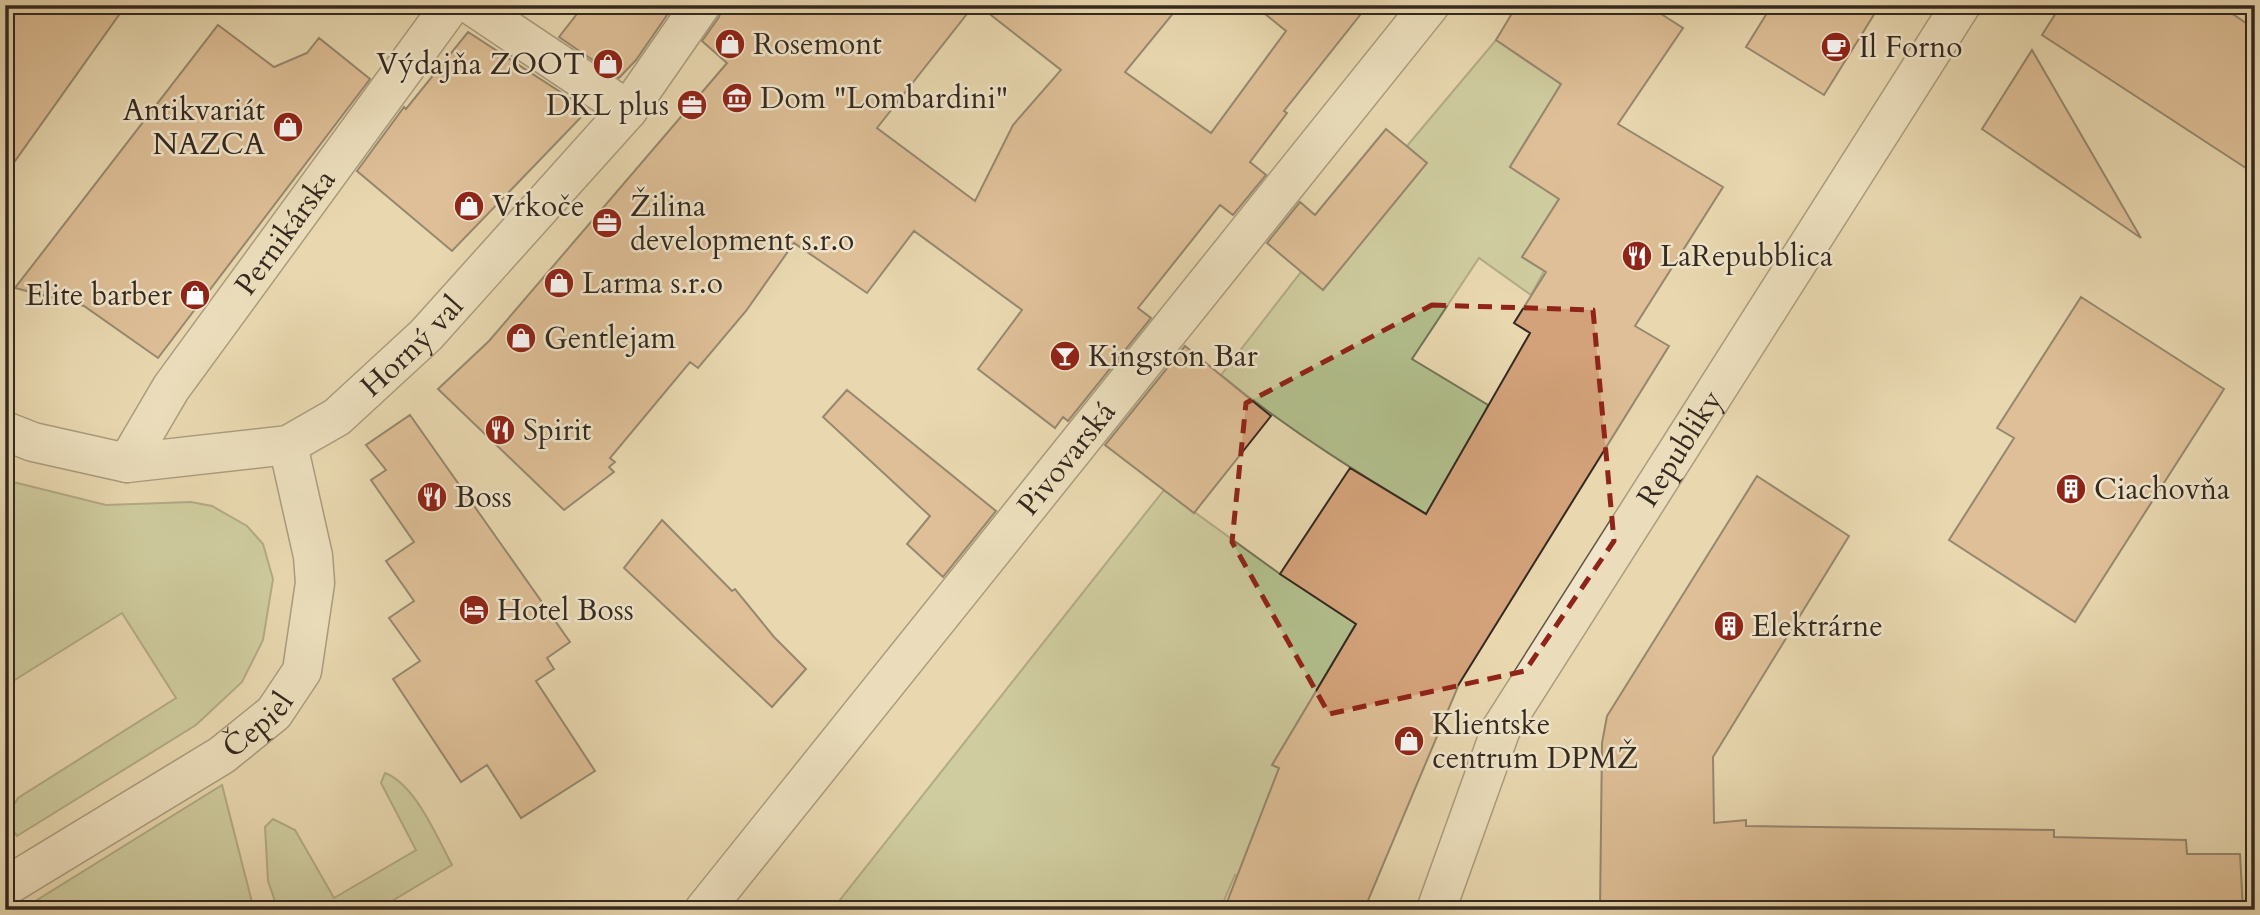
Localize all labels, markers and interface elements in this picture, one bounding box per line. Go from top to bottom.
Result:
place label: Rosemont [753,24,882,65]
shop icon: Rosemont [713,27,747,61]
place label: Il Forno [1859,27,1962,68]
cafe icon: Il Forno [1819,30,1853,64]
place label: Výdajňa ZOOT [376,44,585,85]
shop icon: Výdajňa ZOOT [591,47,625,81]
place label: Dom "Lombardini" [760,78,1008,119]
museum icon: Dom "Lombardini" [720,81,754,115]
place label: DKL plus [546,85,669,126]
office icon: DKL plus [675,88,709,122]
place label: Antikvariát NAZCA [123,90,266,165]
shop icon: Antikvariát NAZCA [271,110,305,144]
street label: Pernikárska [225,161,345,304]
place label: Vrkoče [492,186,585,227]
place label: Žilina development s.r.o [630,186,854,261]
shop icon: Vrkoče [452,189,486,223]
office icon: Žilina development s.r.o [590,206,624,240]
place label: LaRepubblica [1660,236,1833,277]
restaurant icon: LaRepubblica [1620,239,1654,273]
place label: Larma s.r.o [582,263,723,304]
shop icon: Larma s.r.o [542,266,576,300]
place label: Elite barber [26,275,172,316]
shop icon: Elite barber [178,278,212,312]
street label: Horný val [351,286,473,406]
place label: Gentlejam [544,318,677,359]
shop icon: Gentlejam [504,321,538,355]
place label: Kingston Bar [1088,336,1258,377]
bar icon: Kingston Bar [1048,339,1082,373]
street label: Republiky [1627,382,1732,514]
street label: Pivovarská [1008,393,1125,524]
place label: Spirit [523,410,592,451]
restaurant icon: Spirit [483,413,517,447]
place label: Ciachovňa [2094,469,2230,510]
building icon: Ciachovňa [2054,472,2088,506]
place label: Boss [455,477,512,518]
restaurant icon: Boss [415,480,449,514]
place label: Hotel Boss [497,590,634,631]
hotel icon: Hotel Boss [457,593,491,627]
place label: Elektrárne [1752,606,1883,647]
building icon: Elektrárne [1712,609,1746,643]
street label: Čepiel [214,684,303,767]
place label: Klientske centrum DPMŽ [1432,704,1638,779]
shop icon: Klientske centrum DPMŽ [1392,724,1426,758]

